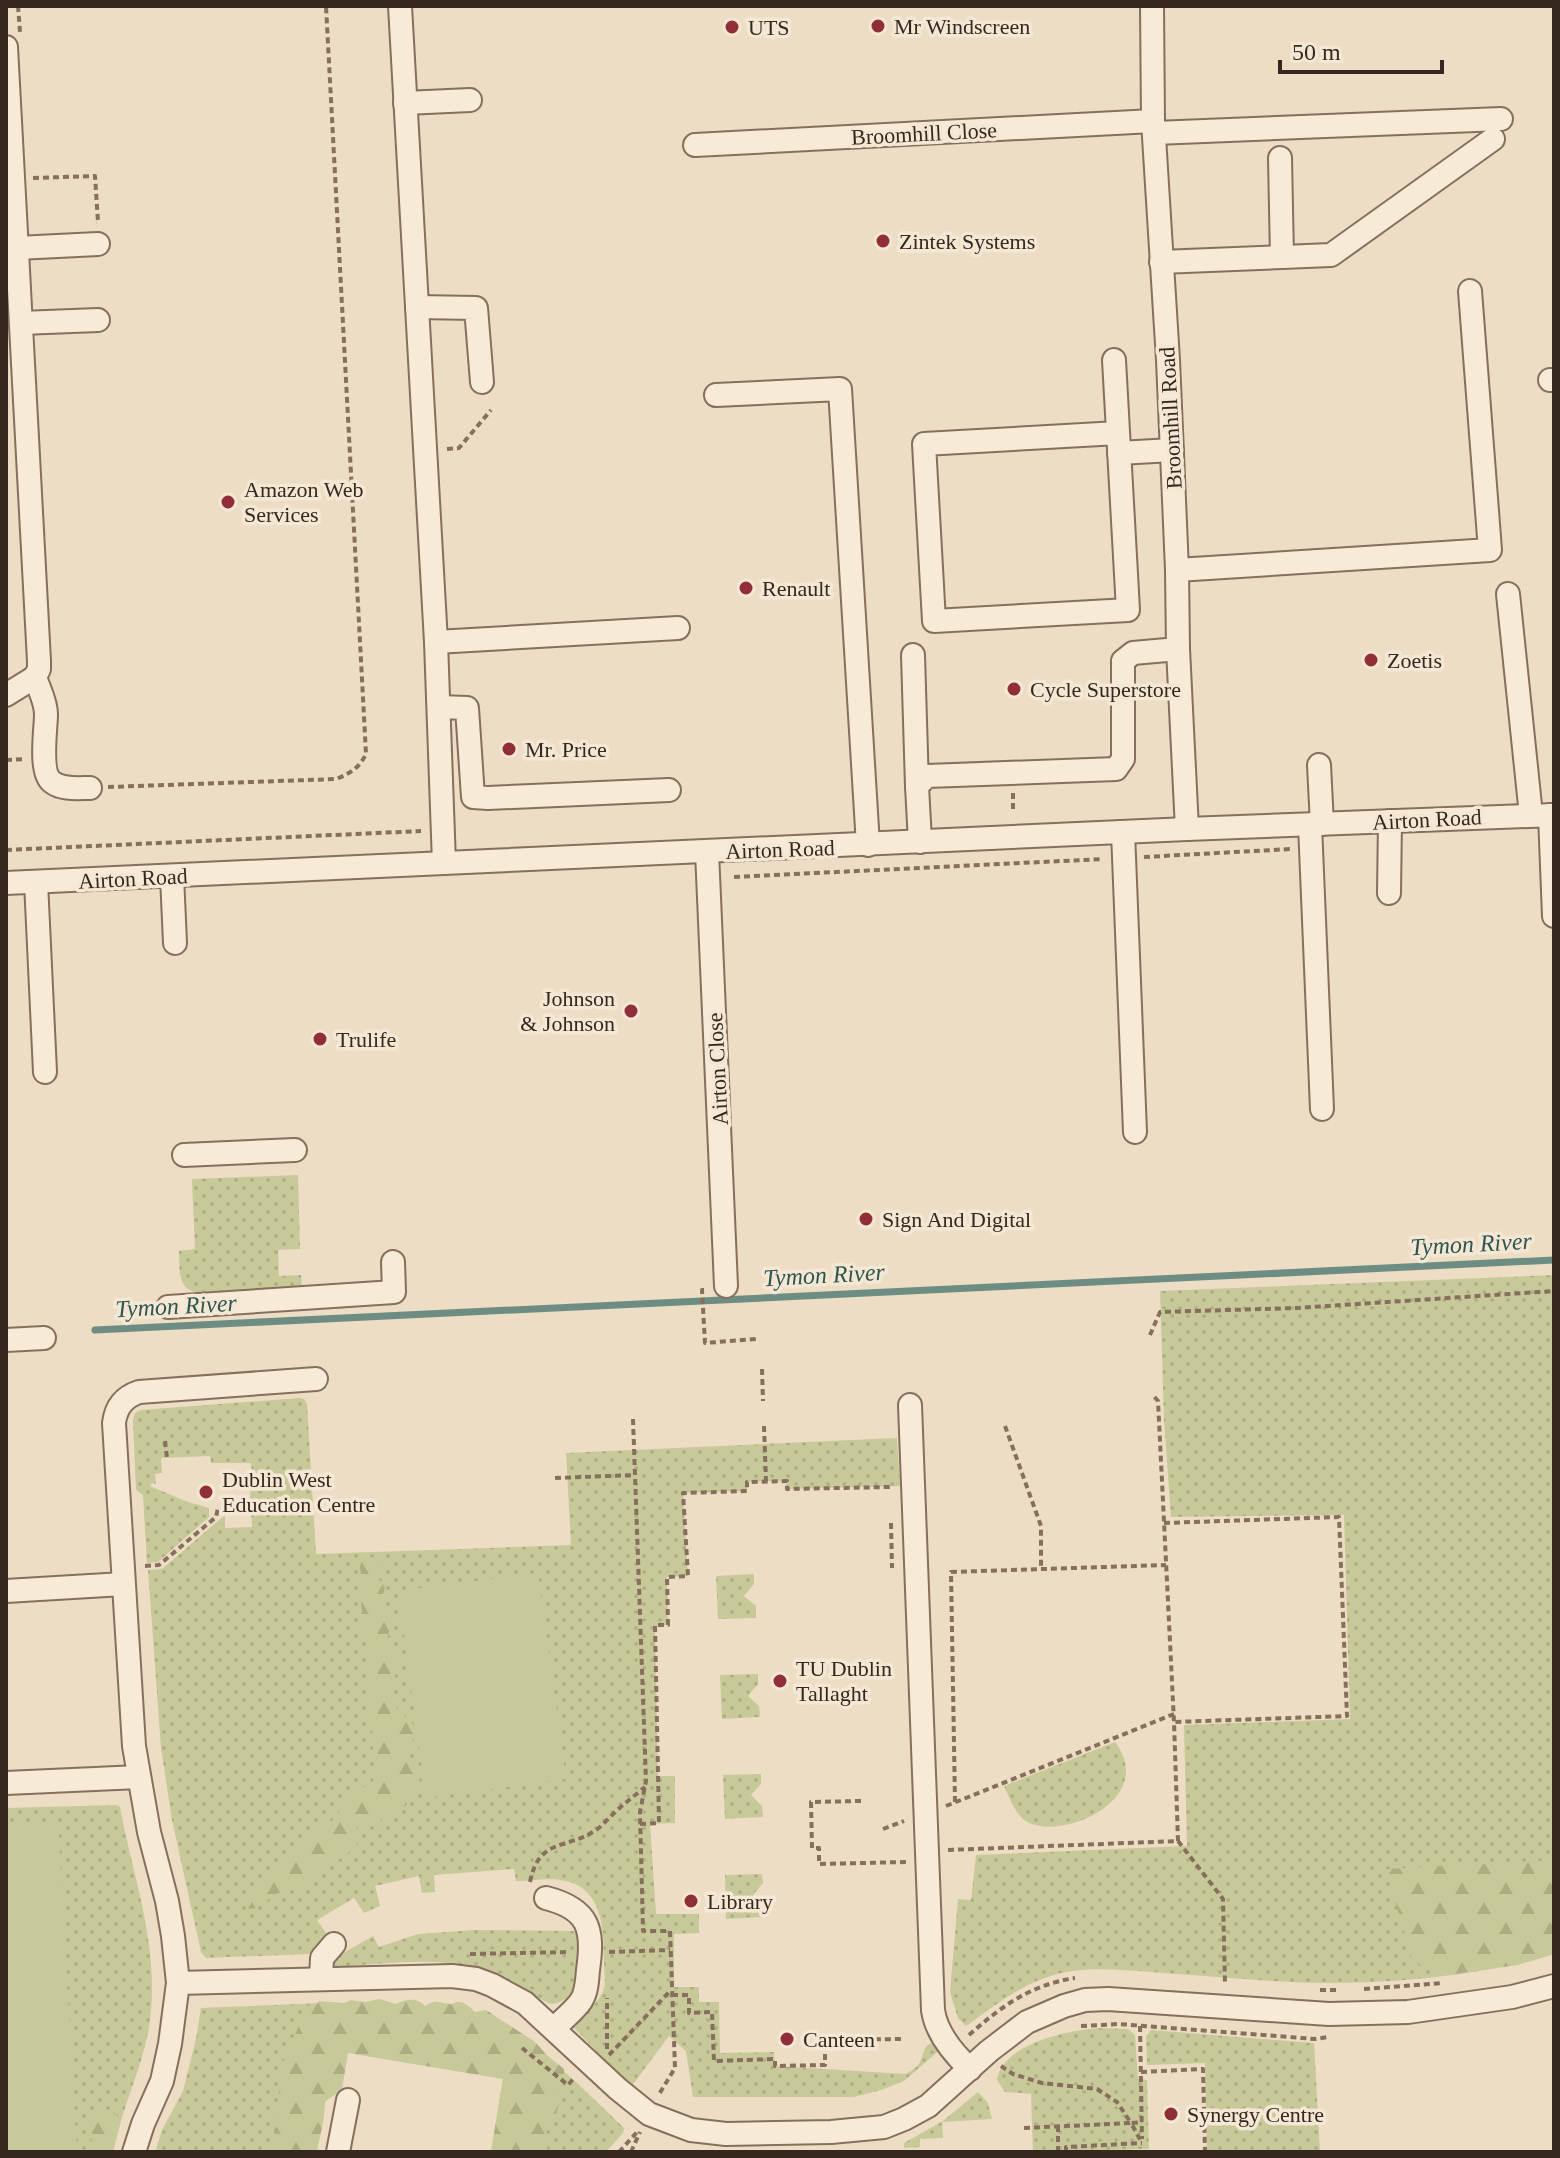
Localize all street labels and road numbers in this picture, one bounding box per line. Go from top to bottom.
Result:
street label: Broomhill Close [850,117,998,150]
street label: Broomhill Road [1154,346,1187,490]
street label: Airton Road [1372,804,1482,835]
street label: Airton Road [725,835,835,864]
street label: Airton Road [78,863,188,894]
street label: Airton Close [702,1012,733,1126]

